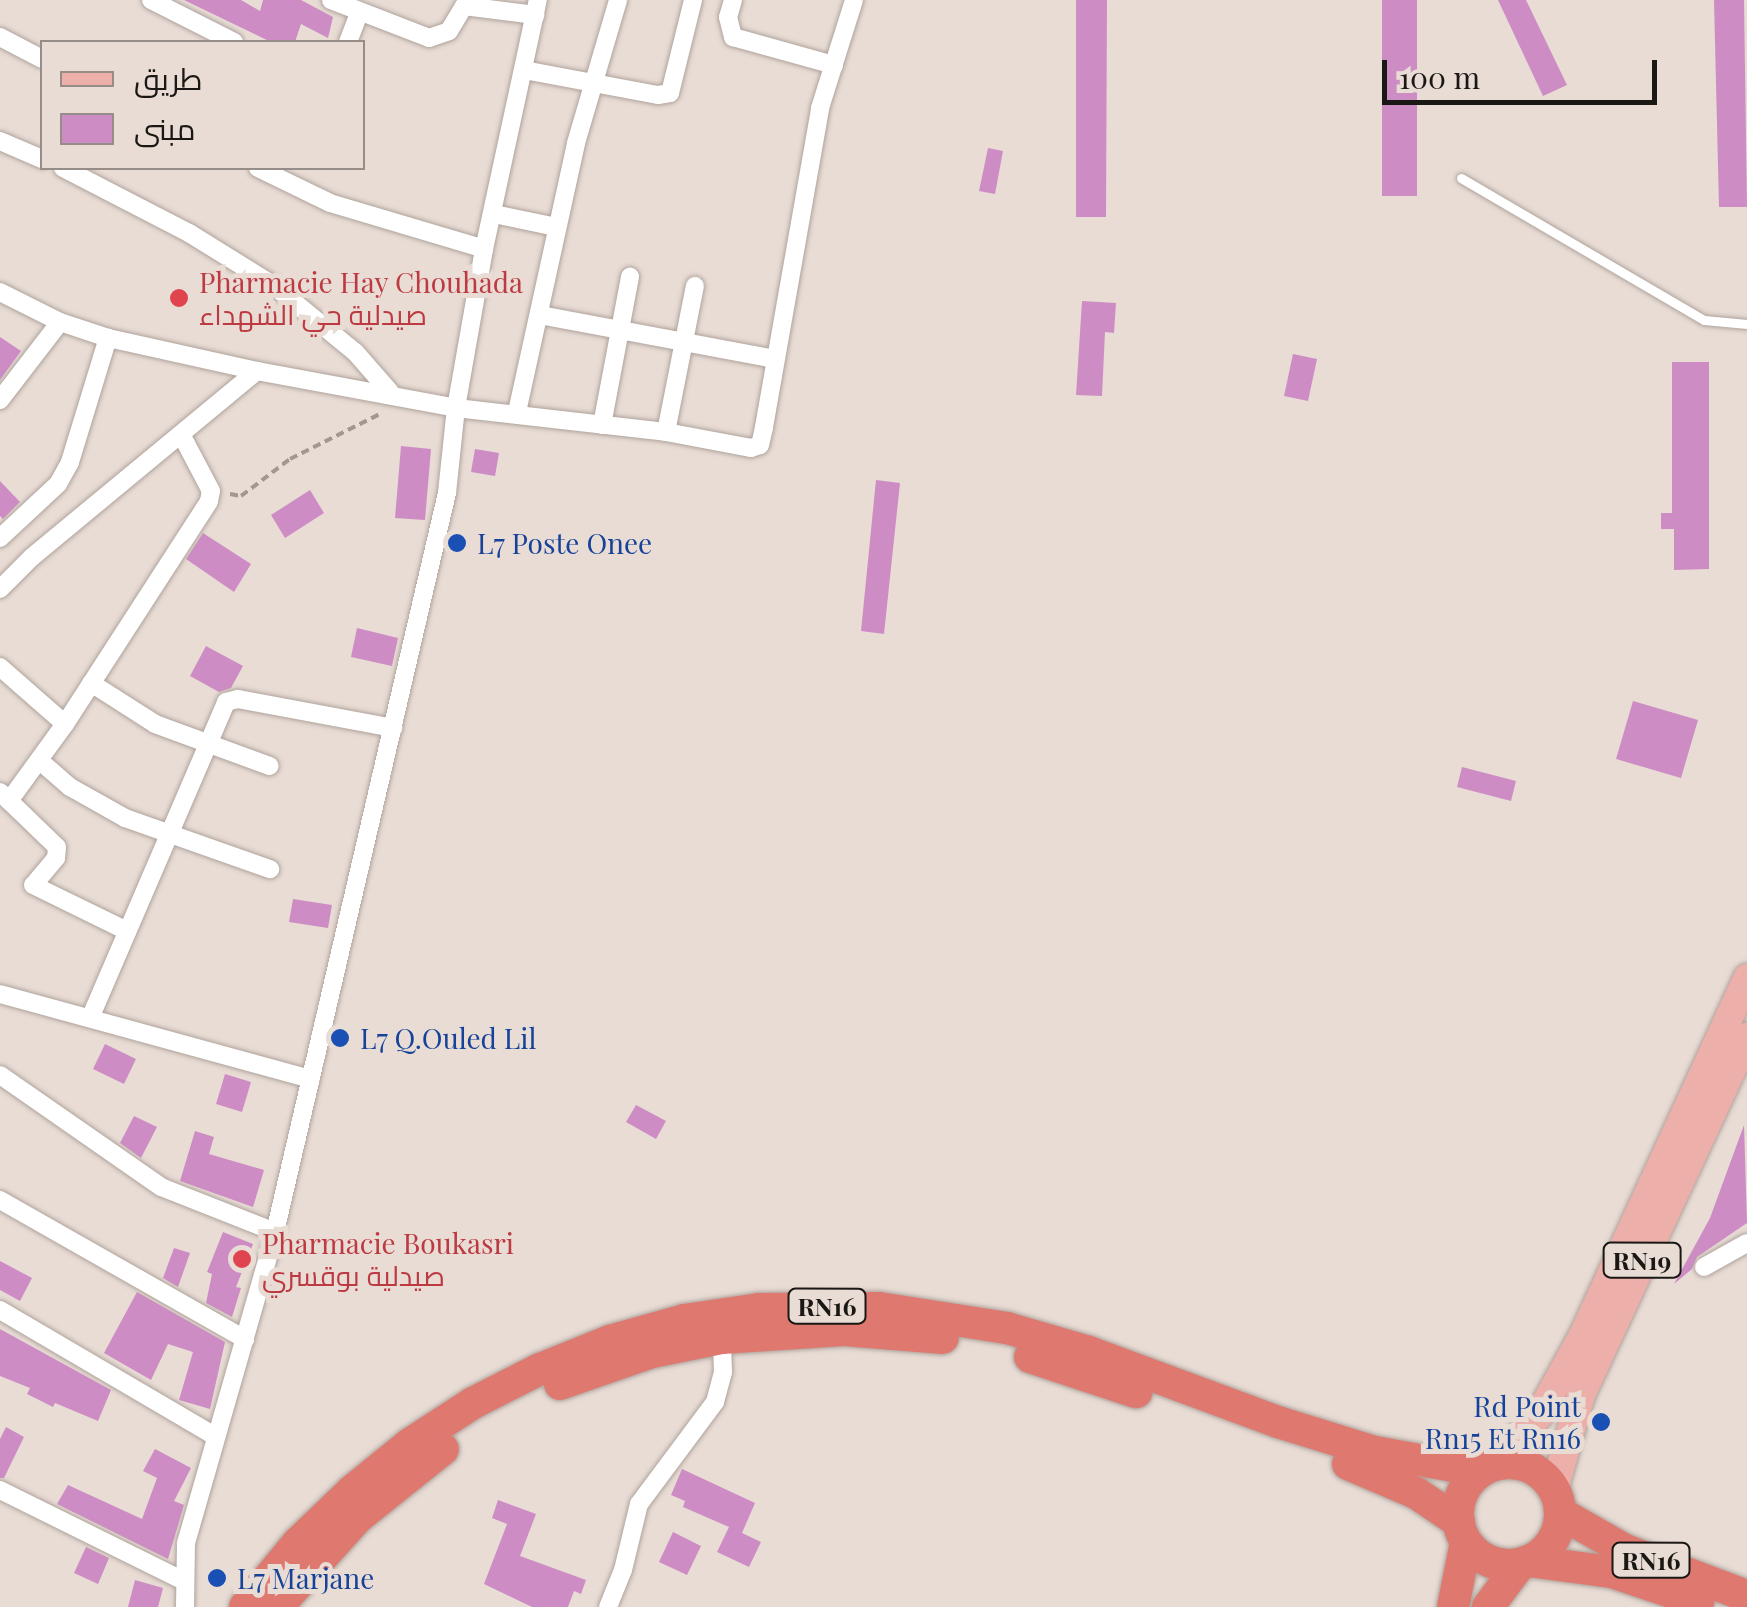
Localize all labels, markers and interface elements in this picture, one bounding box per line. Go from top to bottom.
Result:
legend [40,40,365,170]
scale bar [1387,40,1662,102]
text: 100 m [1399,57,1480,97]
text: طريق [134,58,203,98]
text: مبنى [134,108,195,148]
place label: Pharmacie Hay Chouhada صيدلية حي الشهداء [199,265,524,331]
marker: Pharmacie Hay Chouhada صيدلية حي الشهداء [168,287,190,309]
place label: L7 Poste Onee [477,526,653,560]
marker: L7 Poste Onee [446,532,468,554]
place label: L7 Q.Ouled Lil [360,1021,537,1055]
marker: L7 Q.Ouled Lil [329,1027,351,1049]
place label: Pharmacie Boukasri صيدلية بوقسري [262,1226,514,1292]
road number: RN19 [1602,1240,1682,1280]
marker: Pharmacie Boukasri صيدلية بوقسري [231,1248,253,1270]
road number: RN16 [787,1286,867,1326]
place label: Rd Point Rn15 Et Rn16 [1424,1389,1581,1455]
marker: Rd Point Rn15 Et Rn16 [1590,1411,1612,1433]
road number: RN16 [1611,1540,1691,1580]
place label: L7 Marjane [237,1561,375,1595]
marker: L7 Marjane [206,1567,228,1589]

